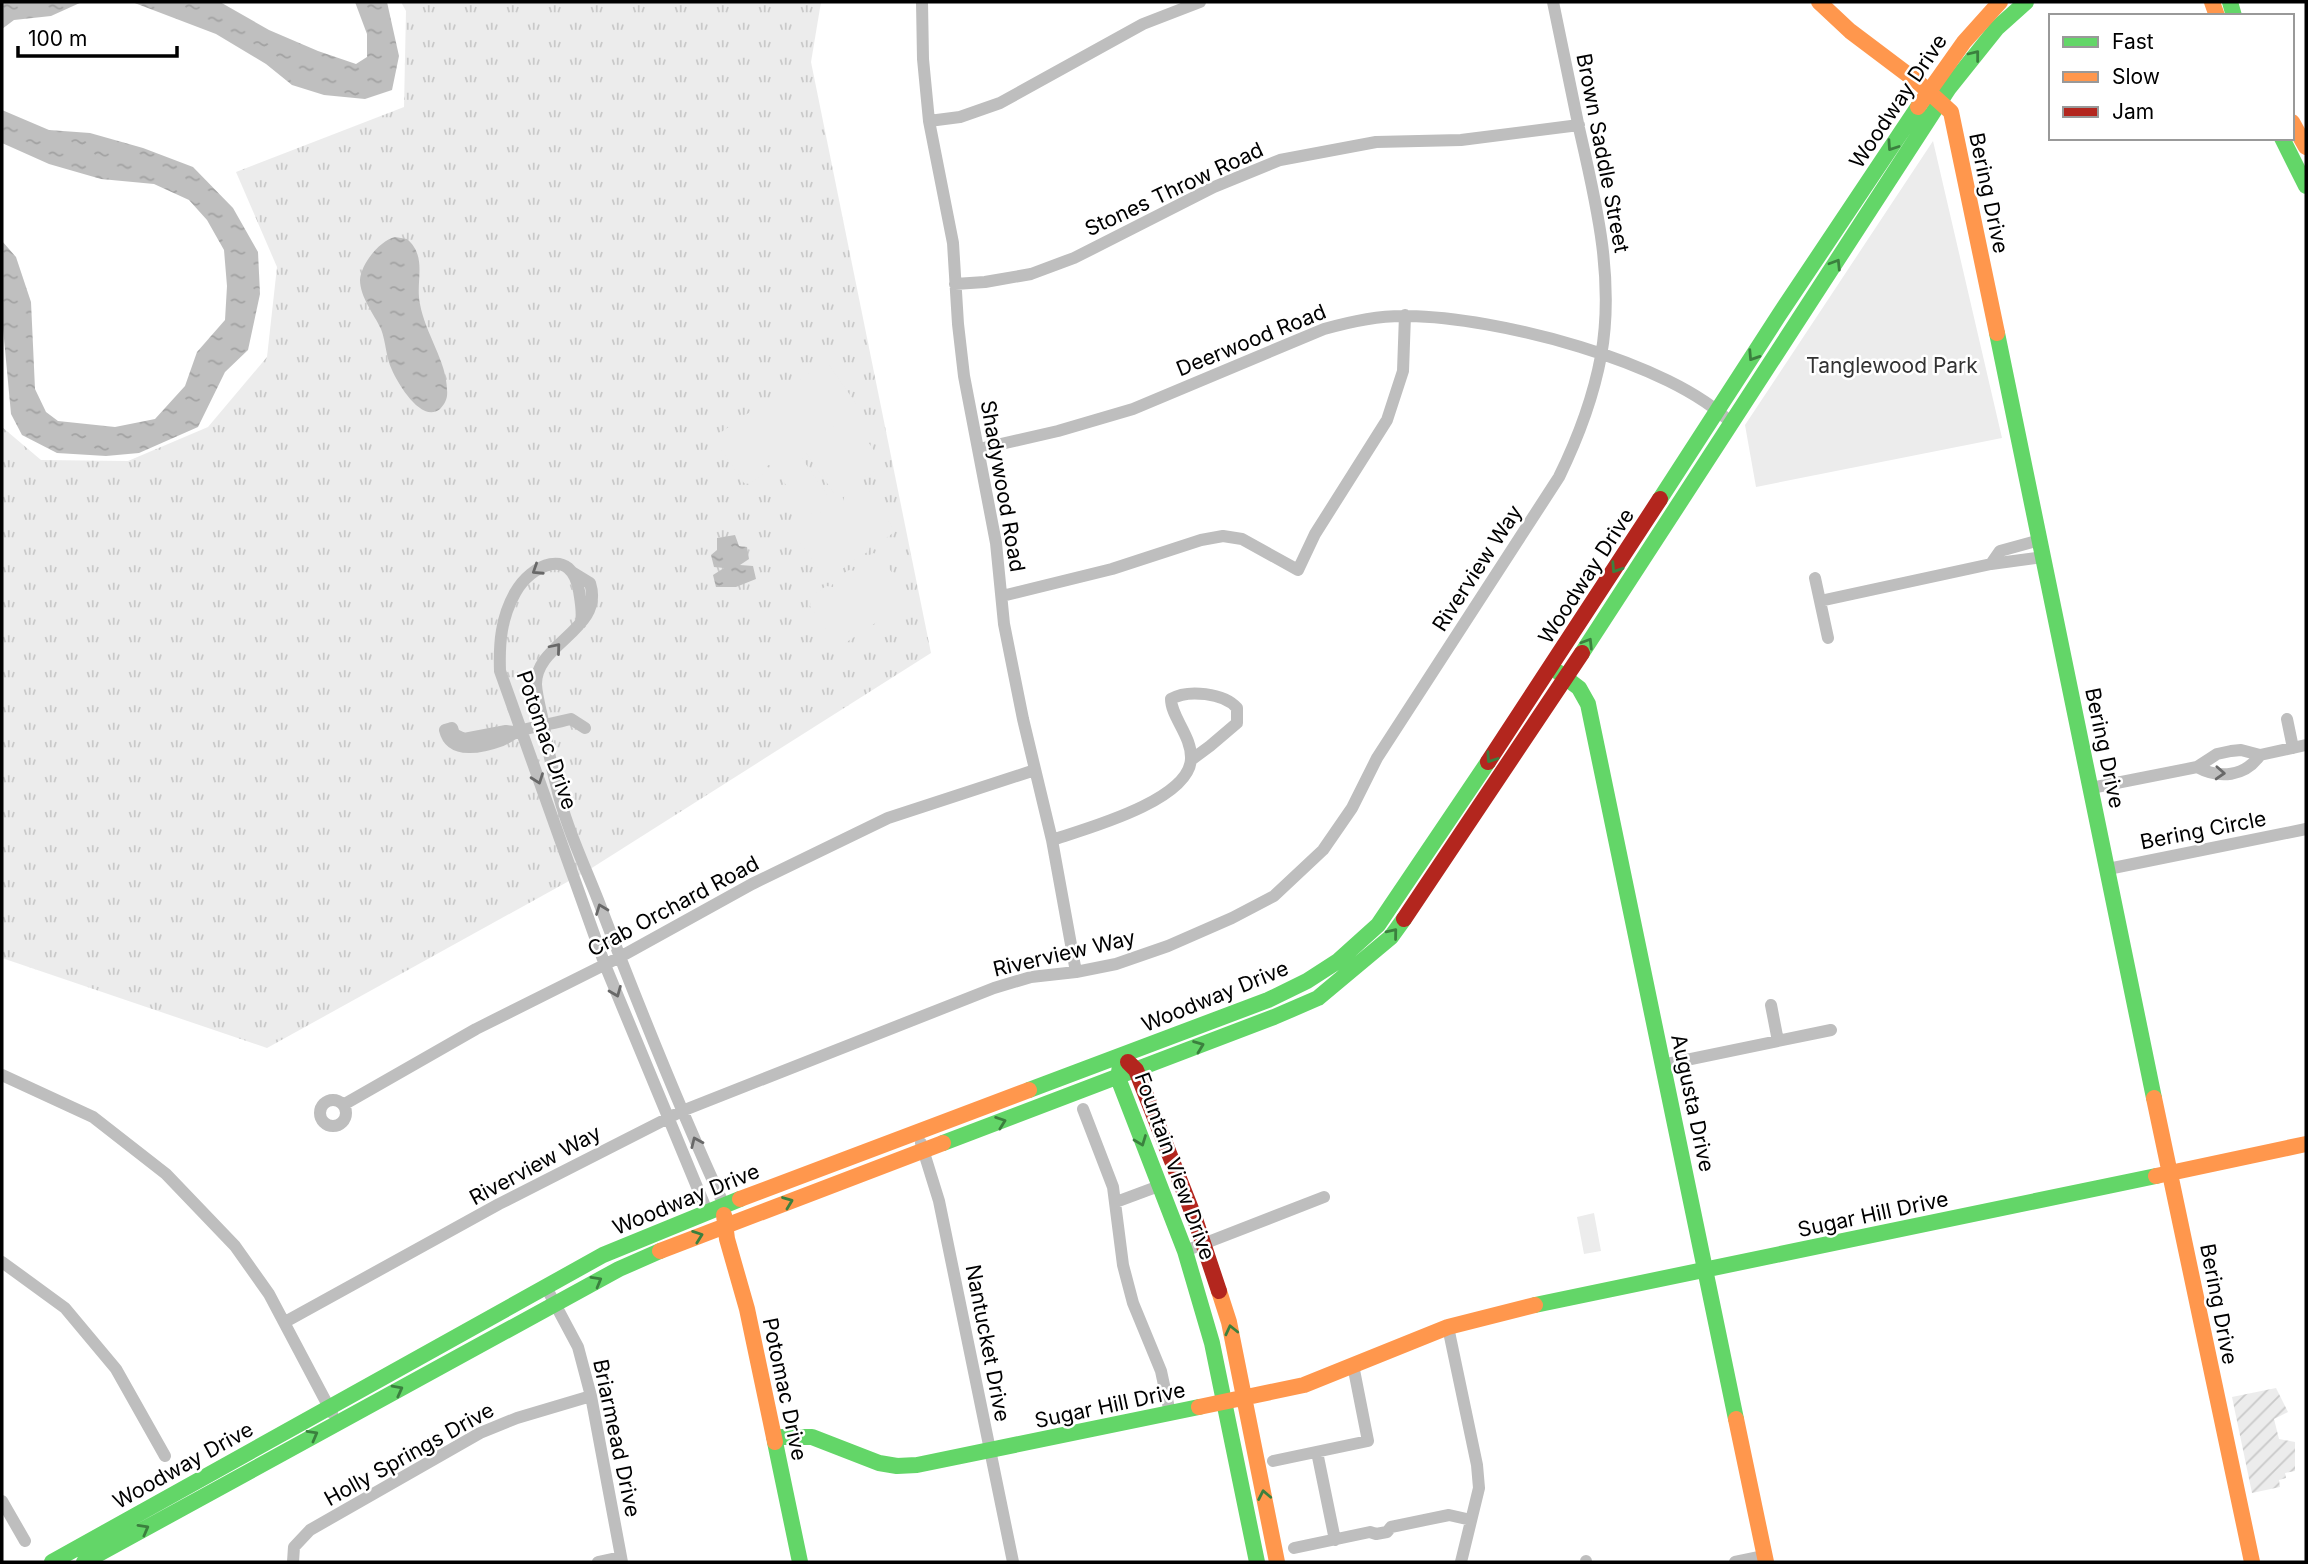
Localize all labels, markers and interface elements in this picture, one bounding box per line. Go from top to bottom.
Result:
scale bar [18,14,177,58]
legend [2049,14,2294,140]
text: 100 m [28,26,87,51]
street label: Woodway Drive [1844,29,1952,173]
text: Fast [2112,29,2154,54]
one-way arrow [1966,50,1979,62]
street label: Brown Saddle Street [1571,51,1635,255]
text: Slow [2112,64,2160,89]
text: Jam [2112,99,2154,124]
street label: Bering Drive [1964,130,2014,256]
street label: Stones Throw Road [1081,137,1267,241]
one-way arrow [1888,138,1900,151]
one-way arrow [1828,259,1841,272]
street label: Deerwood Road [1173,299,1329,381]
one-way arrow [1748,348,1761,361]
park label: Tanglewood Park [1806,353,1978,378]
street label: Shadywood Road [976,398,1030,574]
street label: Riverview Way [1427,500,1527,636]
street label: Woodway Drive [1533,504,1639,648]
one-way arrow [1611,560,1624,573]
one-way arrow [532,562,545,575]
one-way arrow [1580,637,1593,650]
one-way arrow [548,644,560,657]
street label: Potomac Drive [512,667,582,813]
street label: Bering Drive [2080,685,2130,811]
one-way arrow [1487,750,1500,763]
one-way arrow [2215,766,2226,781]
one-way arrow [530,772,544,784]
street label: Bering Circle [2138,806,2268,854]
street label: Crab Orchard Road [583,850,763,962]
one-way arrow [596,903,610,915]
street label: Riverview Way [990,924,1138,982]
one-way arrow [1384,928,1397,940]
street label: Woodway Drive [1138,955,1292,1037]
one-way arrow [608,986,622,998]
street label: Augusta Drive [1666,1032,1720,1174]
one-way arrow [1193,1040,1205,1054]
street label: Fountain View Drive [1129,1069,1221,1263]
one-way arrow [994,1116,1006,1130]
street label: Riverview Way [465,1120,605,1210]
one-way arrow [1133,1135,1147,1147]
one-way arrow [690,1137,704,1150]
street label: Woodway Drive [609,1158,763,1240]
street label: Sugar Hill Drive [1795,1186,1951,1242]
one-way arrow [781,1196,793,1210]
one-way arrow [691,1230,703,1244]
street label: Bering Drive [2195,1241,2243,1367]
street label: Nantucket Drive [961,1262,1015,1424]
one-way arrow [590,1276,603,1289]
street label: Potomac Drive [758,1315,812,1463]
one-way arrow [1224,1325,1239,1337]
street label: Briarmead Drive [588,1357,646,1519]
street label: Sugar Hill Drive [1032,1377,1188,1433]
one-way arrow [390,1384,403,1398]
street label: Holly Springs Drive [320,1397,498,1511]
street label: Woodway Drive [109,1416,257,1514]
one-way arrow [306,1430,318,1444]
one-way arrow [1257,1489,1272,1501]
one-way arrow [136,1523,149,1537]

